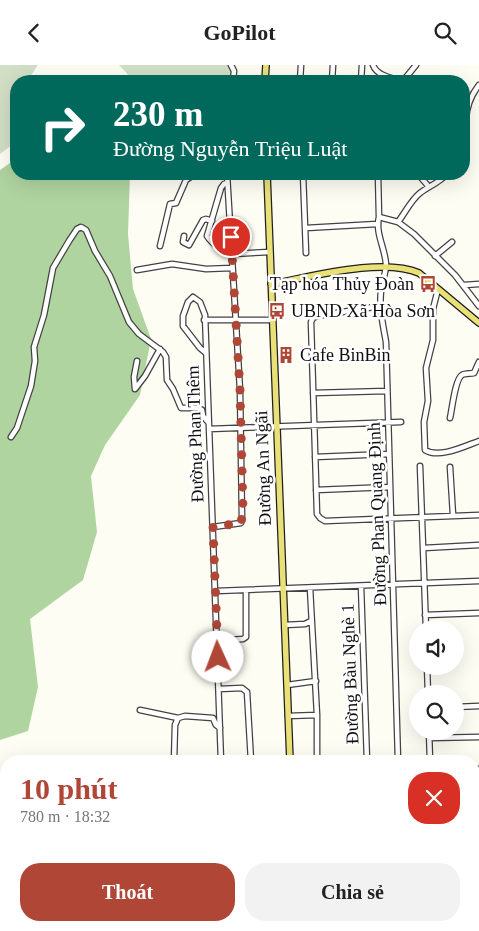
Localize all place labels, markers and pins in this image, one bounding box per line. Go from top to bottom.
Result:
pin [210,216,252,258]
place label: Tạp hóa Thủy Đoàn [270,274,414,294]
bus stop icon: Tạp hóa Thủy Đoàn [418,274,438,294]
bus stop icon: UBND Xã Hòa Sơn [267,301,287,321]
place label: UBND Xã Hòa Sơn [291,301,435,321]
building icon: Cafe BinBin [276,345,296,365]
place label: Cafe BinBin [300,345,391,365]

